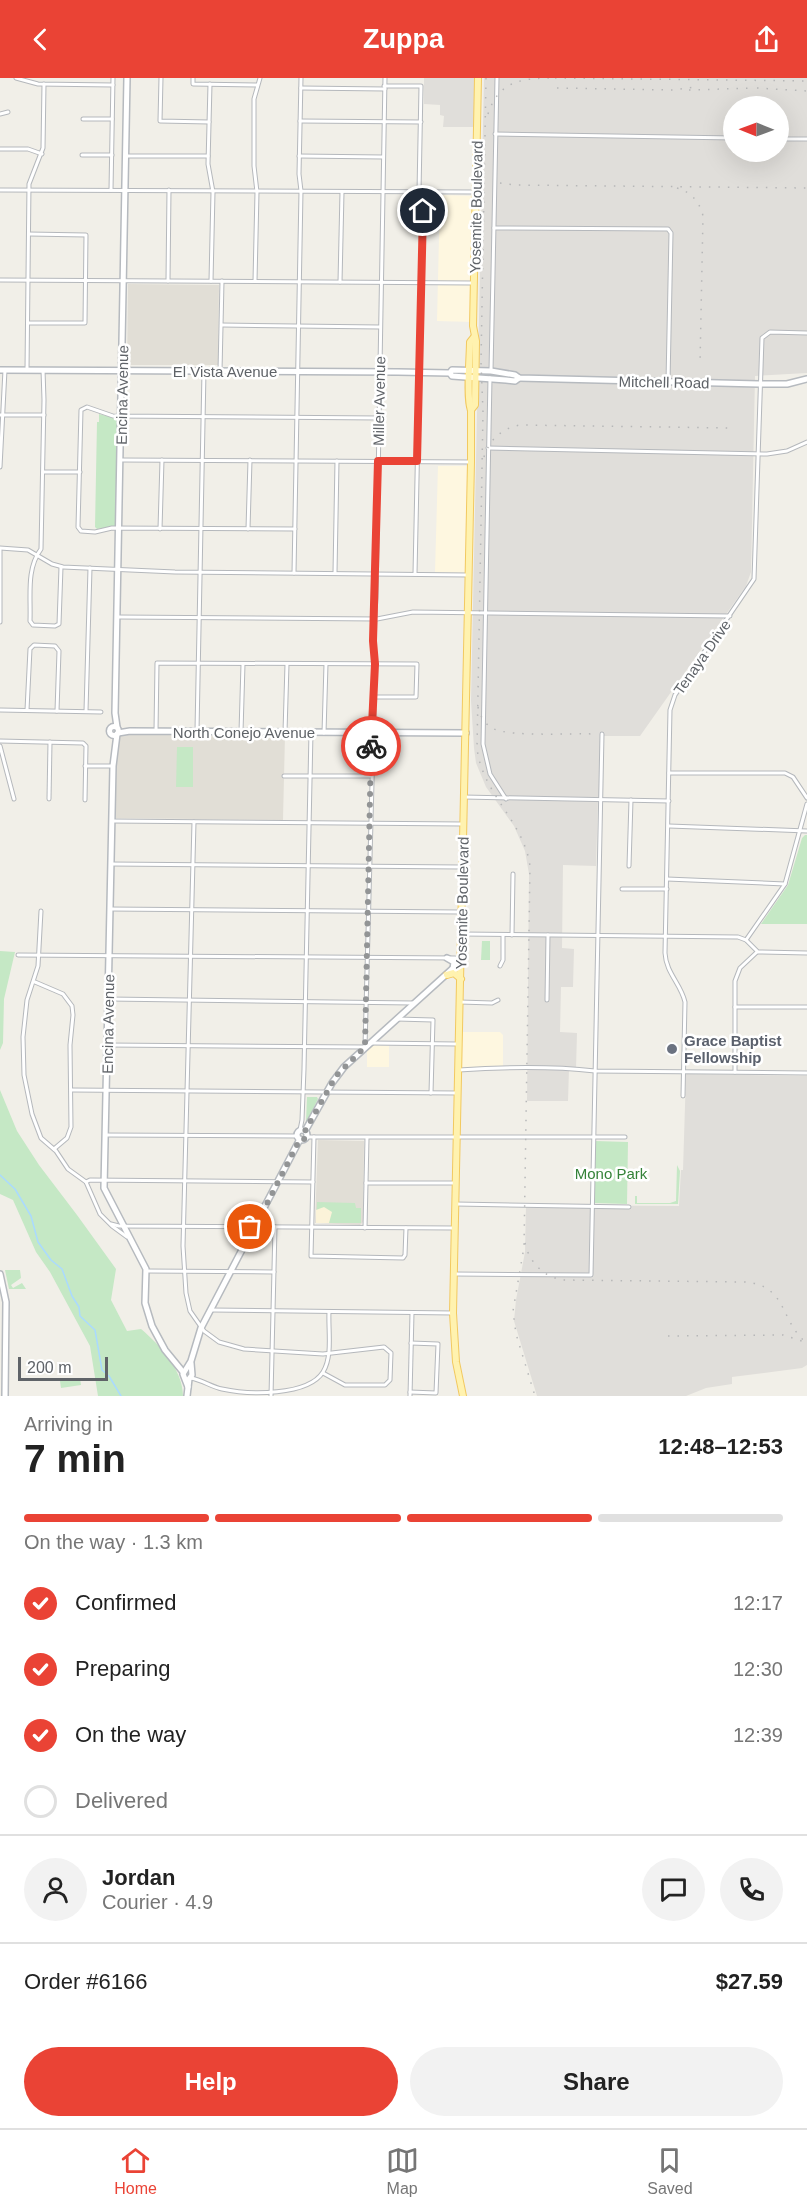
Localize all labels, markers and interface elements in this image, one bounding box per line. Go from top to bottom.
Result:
icon: back [24,23,57,56]
icon: share [750,23,783,56]
text: Zuppa [363,24,444,54]
north arrow [723,96,789,162]
map controls [723,96,789,162]
street label: Yosemite Boulevard [466,140,486,274]
pin [397,185,448,236]
icon: home [406,194,439,227]
street label: Encina Avenue [113,345,131,445]
street label: Miller Avenue [370,356,388,446]
street label: El Vista Avenue [173,363,277,380]
street label: Mitchell Road [618,373,710,391]
street label: Tenaya Drive [670,616,734,698]
courier [341,716,401,776]
street label: North Conejo Avenue [173,724,315,741]
icon: bike [355,730,388,763]
street label: Yosemite Boulevard [452,836,472,970]
street label: Encina Avenue [99,974,117,1074]
place label: Grace Baptist Fellowship [684,1032,782,1066]
marker: Grace Baptist Fellowship [665,1042,679,1056]
park label: Mono Park [575,1165,648,1182]
pin [224,1201,275,1252]
icon: bag [233,1210,266,1243]
scale bar [18,1354,108,1382]
text: 200 m [27,1359,71,1376]
text: Arriving in [24,1413,113,1435]
text: 12:48–12:53 [658,1434,783,1459]
text: 7 min [24,1437,126,1480]
text: On the way · 1.3 km [24,1531,203,1553]
icon: check [24,1587,57,1620]
text: Confirmed [75,1590,176,1615]
text: 12:17 [733,1592,783,1614]
icon: check [24,1653,57,1686]
text: Preparing [75,1656,170,1681]
text: 12:30 [733,1658,783,1680]
icon: check [24,1719,57,1752]
text: On the way [75,1722,186,1747]
text: 12:39 [733,1724,783,1746]
text: Delivered [75,1788,168,1813]
button: person [24,1858,87,1921]
button: chat [642,1858,705,1921]
button: phone [720,1858,783,1921]
text: Jordan [102,1865,175,1890]
text: Courier · 4.9 [102,1891,213,1913]
text: Order #6166 [24,1969,148,1994]
text: $27.59 [716,1969,783,1994]
button: Help [24,2047,398,2116]
button: Share [410,2047,783,2116]
tab: Home [114,2144,157,2198]
tab: Map [386,2144,419,2198]
tab: Saved [647,2144,693,2198]

